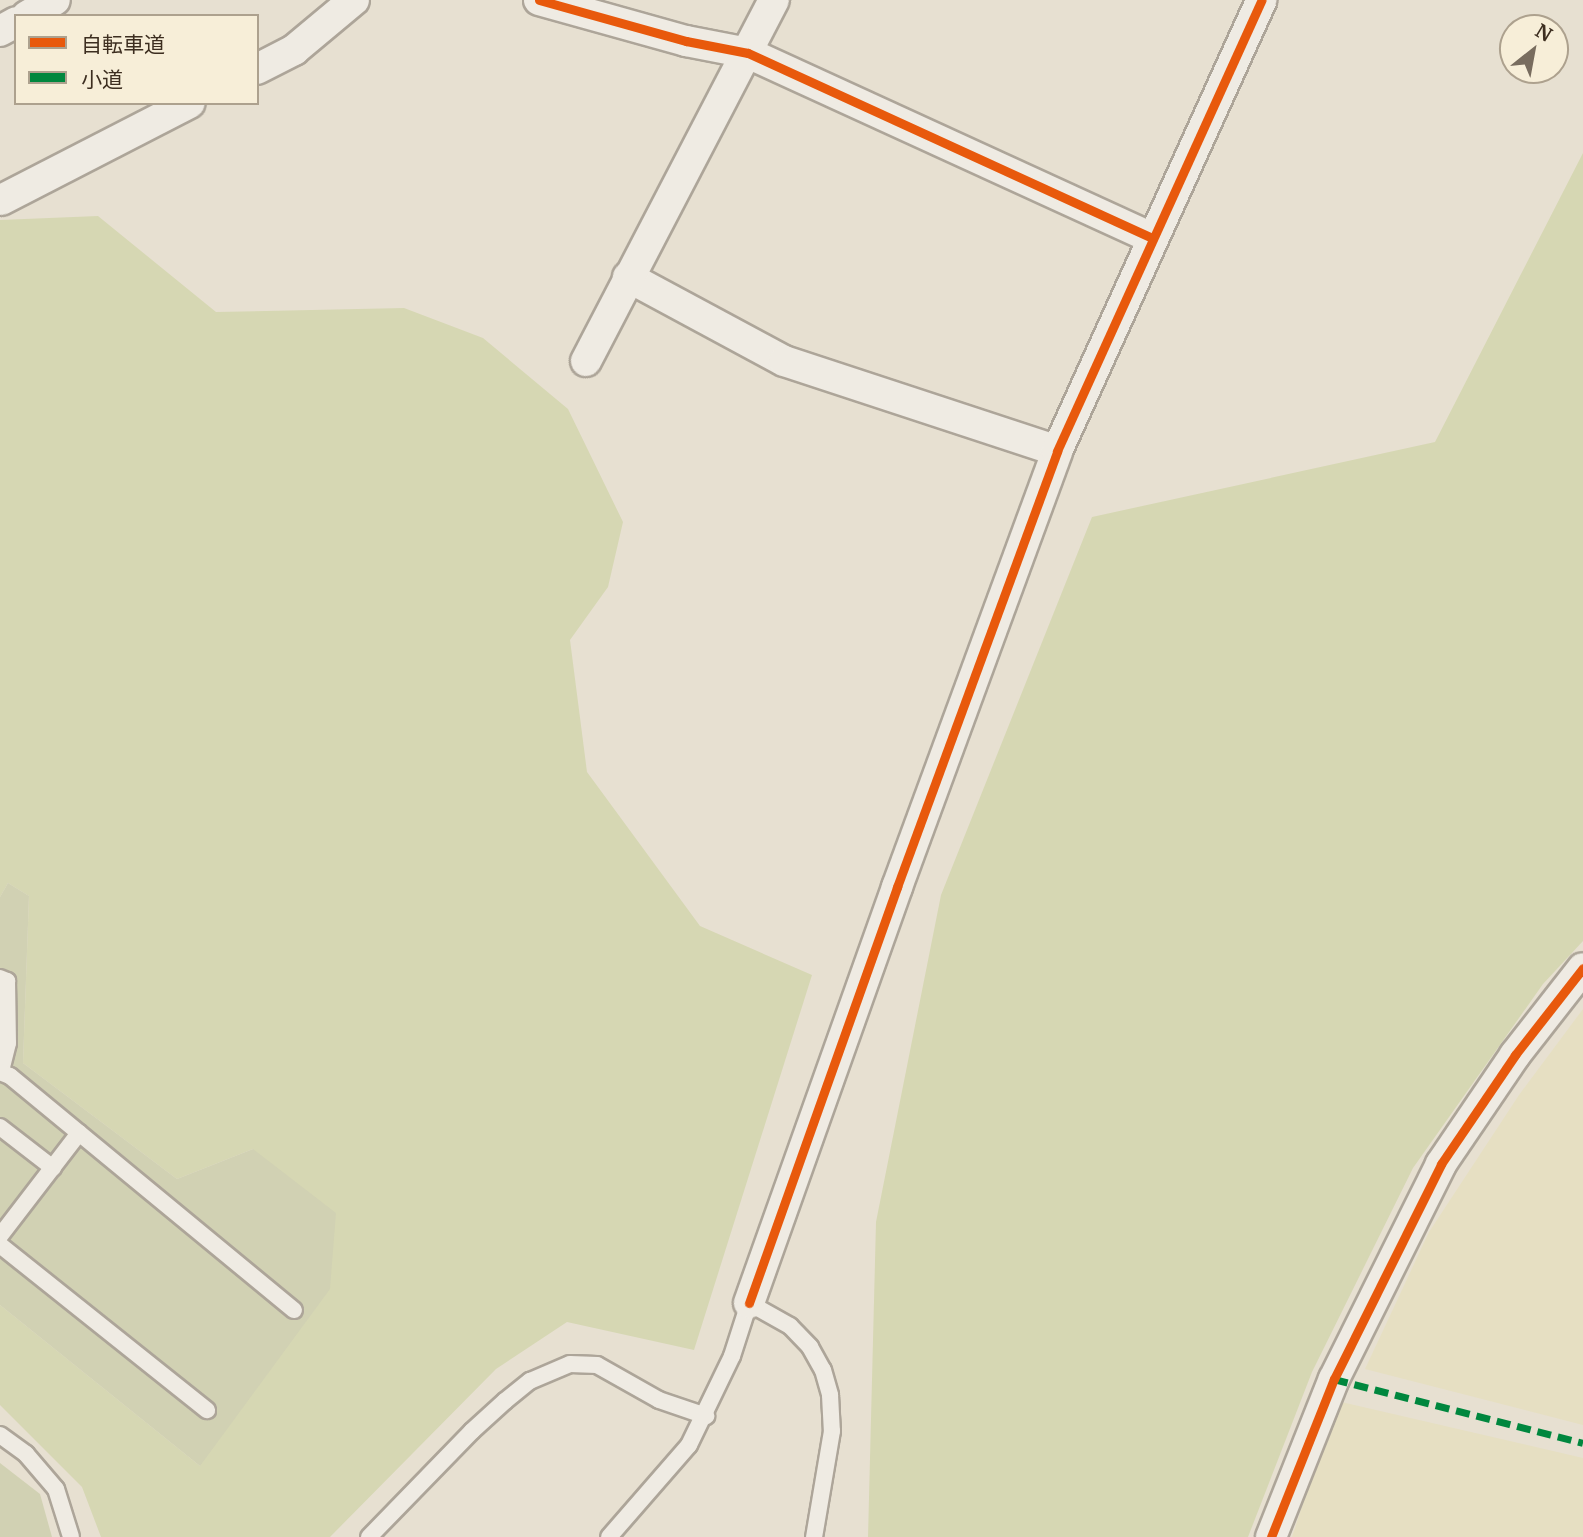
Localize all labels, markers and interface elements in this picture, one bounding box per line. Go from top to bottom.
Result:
legend [14,14,259,105]
north arrow [1499,14,1569,84]
text: N [1531,19,1556,47]
text: 自転車道 [81,31,165,58]
text: 小道 [81,66,123,93]

